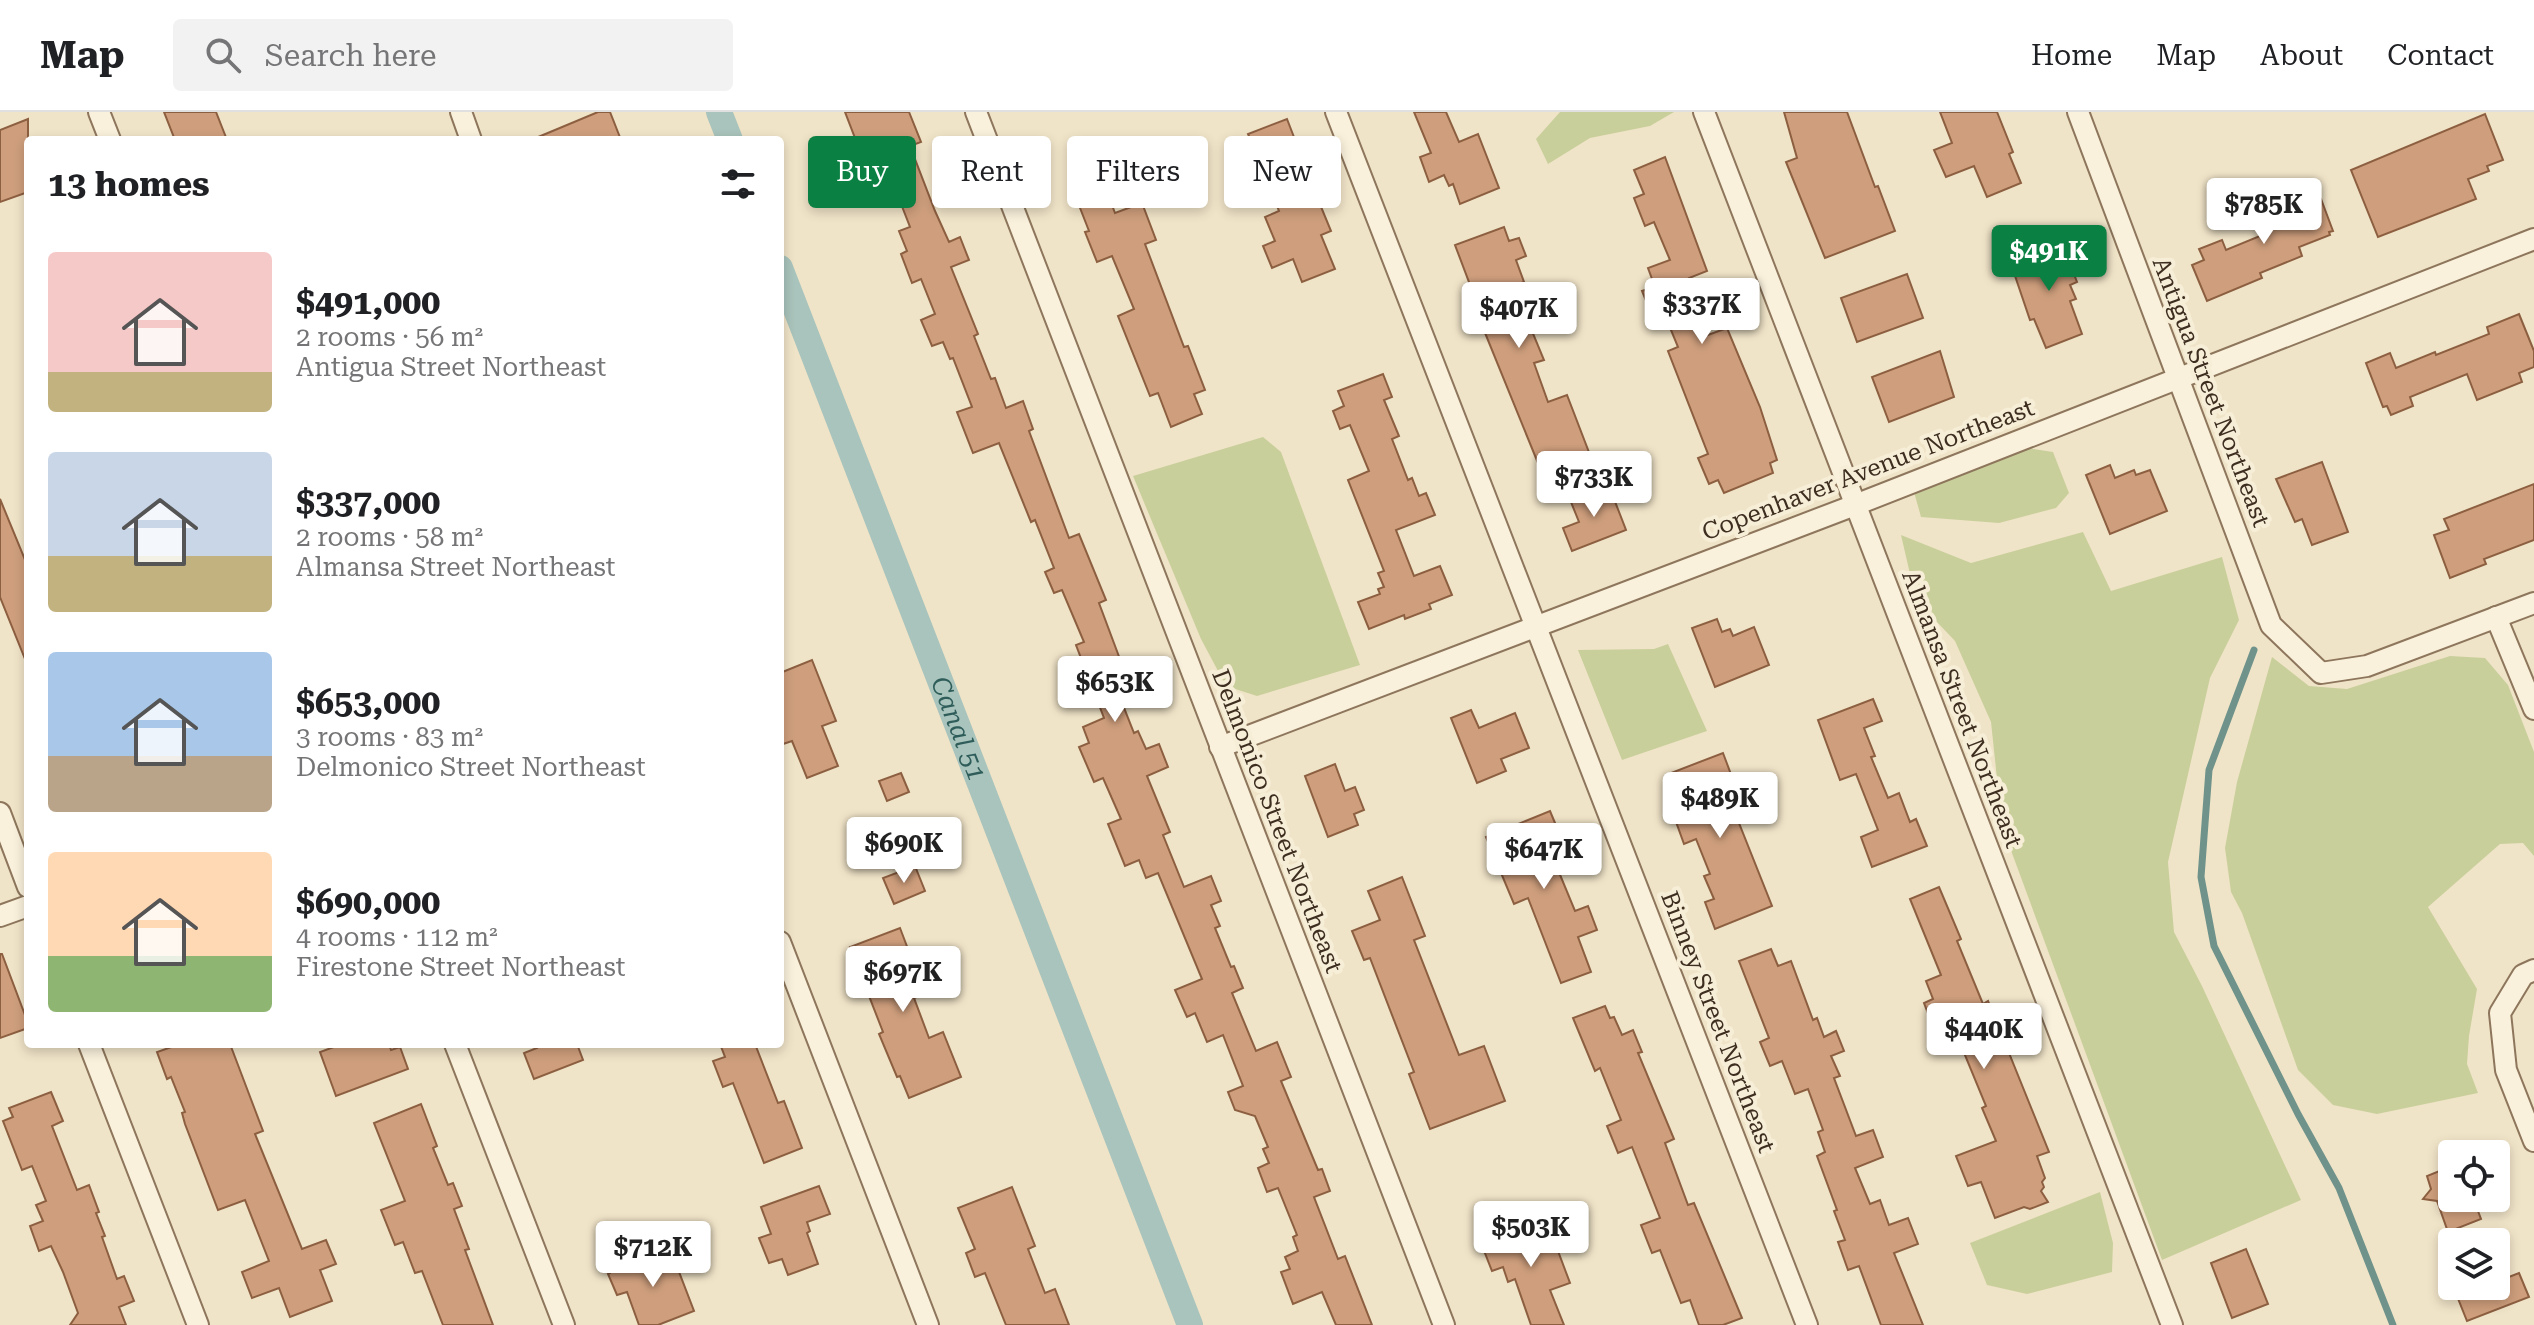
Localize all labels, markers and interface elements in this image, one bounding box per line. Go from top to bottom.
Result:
search box [173,19,733,91]
text: Map [40,33,125,77]
icon: search [201,33,245,77]
text: Search here [265,38,437,73]
text: Home [2031,39,2112,72]
text: Map [2156,39,2216,72]
text: About [2260,39,2343,72]
text: Contact [2387,39,2494,72]
chip: Buy [808,136,916,208]
chip: Rent [932,136,1051,208]
chip: Filters [1067,136,1208,208]
chip: New [1224,136,1341,208]
icon: filters [716,162,760,206]
text: 13 homes [48,164,210,204]
pin: $785K [2208,178,2320,246]
text: $785K [2225,189,2303,219]
pin: $491K [1993,225,2105,293]
text: $491K [2010,236,2088,266]
street label: Antigua Street Northeast [2147,253,2275,531]
pin: $337K [1646,278,1758,346]
text: $491,000 [296,282,440,322]
pin: $407K [1463,282,1575,350]
icon: home [112,284,208,380]
text: $337K [1663,289,1741,319]
text: $407K [1480,293,1558,323]
text: 2 rooms · 56 m² [296,322,483,352]
text: Antigua Street Northeast [296,352,606,382]
street label: Copenhaver Avenue Northeast [1698,394,2038,546]
pin: $733K [1538,451,1650,519]
text: $733K [1555,462,1633,492]
text: $337,000 [296,482,440,522]
icon: home [112,484,208,580]
text: 2 rooms · 58 m² [296,522,483,552]
text: Almansa Street Northeast [296,552,616,582]
street label: Almansa Street Northeast [1896,566,2028,852]
pin: $653K [1059,656,1171,724]
street label: Delmonico Street Northeast [1206,665,1348,977]
text: $653K [1076,667,1154,697]
water label: Canal 51 [925,672,992,785]
text: $653,000 [296,682,440,722]
icon: home [112,684,208,780]
text: 3 rooms · 83 m² [296,722,483,752]
text: Delmonico Street Northeast [296,752,646,782]
pin: $489K [1664,772,1776,840]
text: $489K [1681,783,1759,813]
pin: $690K [848,817,960,885]
pin: $647K [1488,823,1600,891]
text: $690K [865,828,943,858]
text: $647K [1505,834,1583,864]
text: $690,000 [296,882,440,922]
icon: home [112,884,208,980]
street label: Binney Street Northeast [1655,887,1781,1157]
text: 4 rooms · 112 m² [296,922,498,952]
pin: $697K [847,946,959,1014]
text: Firestone Street Northeast [296,952,625,982]
text: $697K [864,957,942,987]
pin: $440K [1928,1003,2040,1071]
text: $440K [1945,1014,2023,1044]
map controls [2438,1140,2510,1300]
button: locate [2438,1140,2510,1212]
pin: $503K [1475,1201,1587,1269]
text: $503K [1492,1212,1570,1242]
pin: $712K [597,1221,709,1289]
button: layers [2438,1228,2510,1300]
text: $712K [614,1232,692,1262]

